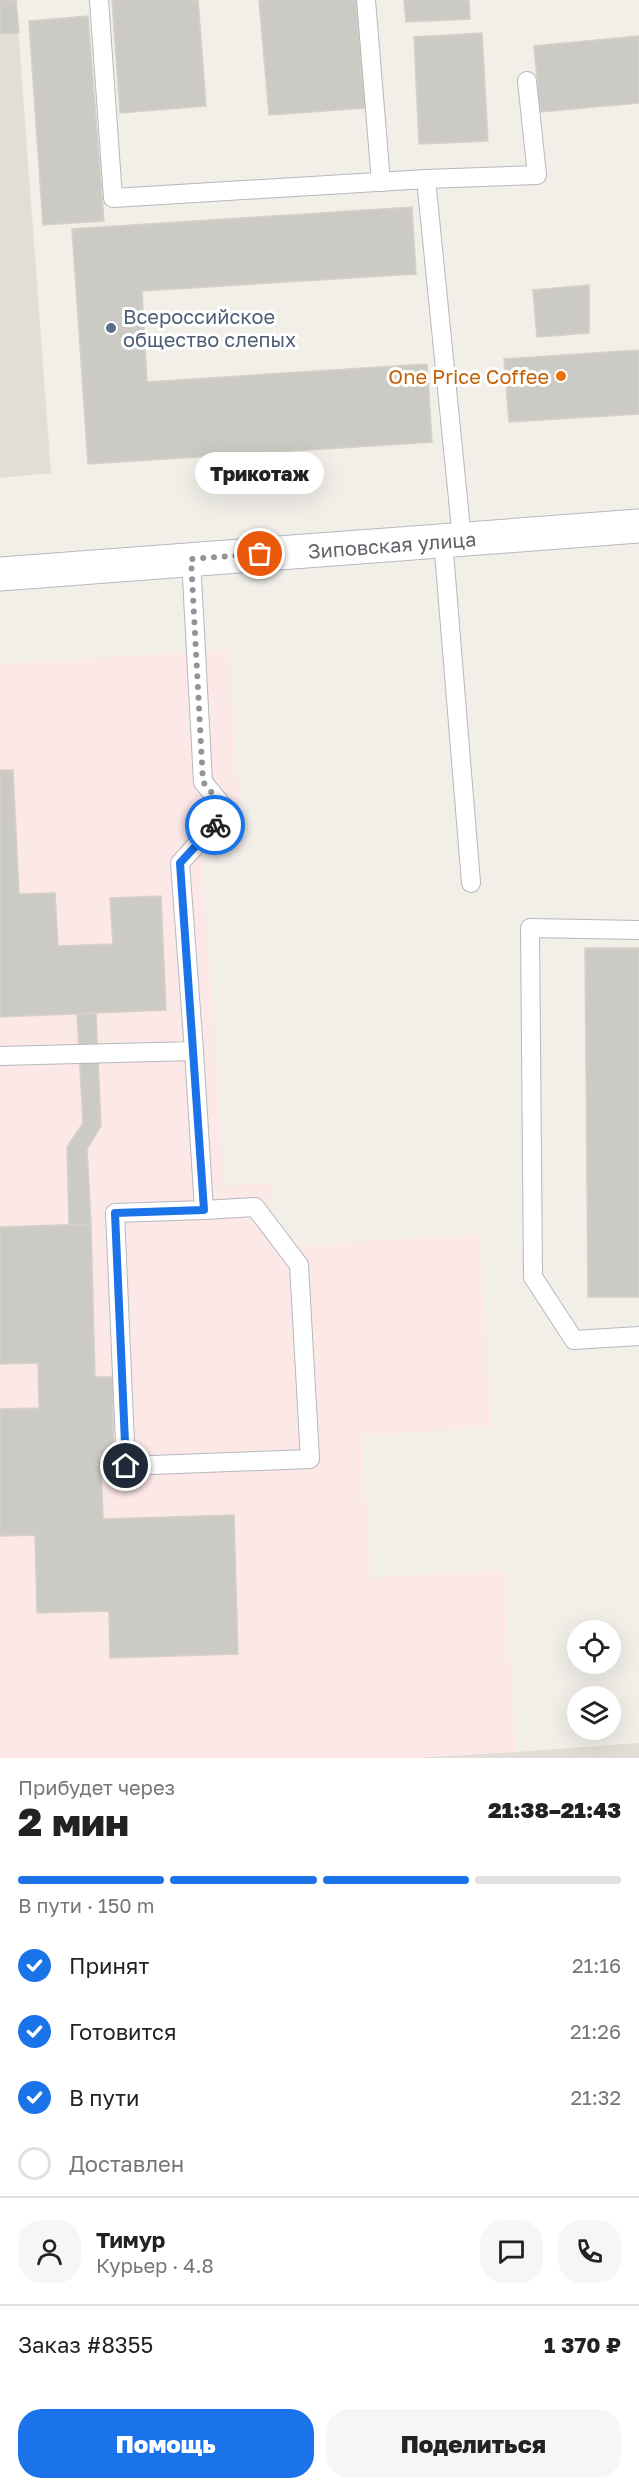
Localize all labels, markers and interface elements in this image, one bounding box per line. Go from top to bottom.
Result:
place label: Всероссийское общество слепых [123,304,296,351]
marker: Всероссийское общество слепых [104,321,118,335]
place label: One Price Coffee [388,364,549,388]
marker: One Price Coffee [554,369,568,383]
callout: Трикотаж [196,452,324,494]
text: Трикотаж [210,461,309,485]
street label: Зиповская улица [307,526,477,563]
pin [234,528,285,579]
icon: bag [243,537,276,570]
courier [185,795,245,855]
icon: bike [199,809,232,842]
pin [100,1440,151,1491]
icon: home [109,1449,142,1482]
map controls [567,1620,621,1740]
button: locate [567,1620,621,1674]
button: layers [567,1686,621,1740]
text: Прибудет через [18,1775,175,1799]
text: 21:38–21:43 [488,1796,621,1823]
text: 2 мин [18,1798,129,1845]
text: В пути · 150 m [18,1893,154,1917]
icon: check [18,1949,51,1982]
text: Принят [69,1952,149,1979]
text: 21:16 [572,1953,621,1977]
icon: check [18,2015,51,2048]
text: Готовится [69,2018,177,2045]
text: 21:26 [570,2019,621,2043]
icon: check [18,2081,51,2114]
text: В пути [69,2084,139,2111]
text: 21:32 [570,2085,621,2109]
text: Доставлен [69,2150,184,2177]
button: person [18,2220,81,2283]
button: chat [480,2220,543,2283]
button: phone [558,2220,621,2283]
text: Тимур [96,2226,165,2253]
text: Курьер · 4.8 [96,2253,214,2277]
text: Заказ #8355 [18,2331,153,2358]
text: 1 370 ₽ [544,2331,621,2358]
button: Помощь [18,2409,314,2478]
button: Поделиться [326,2409,621,2478]

